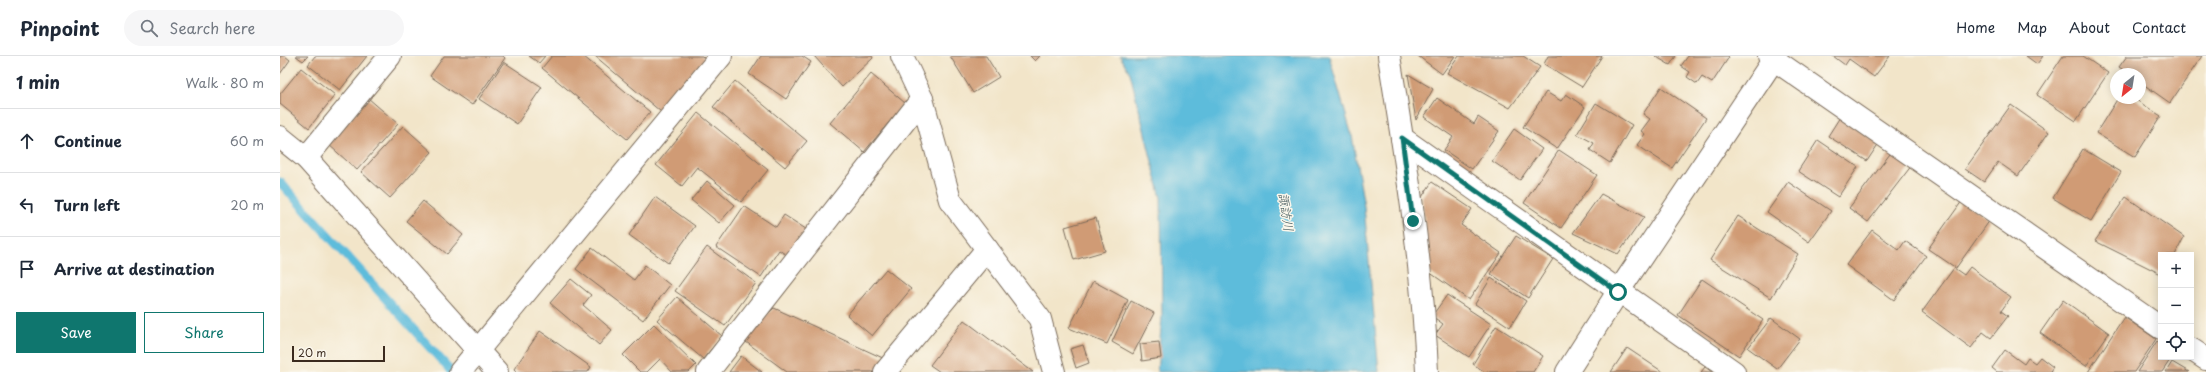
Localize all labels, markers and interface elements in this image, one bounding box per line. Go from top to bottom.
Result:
search box [124,10,404,46]
text: Pinpoint [20,14,100,42]
text: Search here [170,16,255,39]
icon: search [138,17,160,39]
text: Home [1956,17,1995,38]
text: Map [2017,17,2047,38]
text: About [2069,17,2110,38]
text: Contact [2132,17,2186,38]
north arrow [2110,68,2146,104]
text: 1 min [16,69,60,95]
text: Walk · 80 m [186,73,264,92]
text: Continue [54,129,122,152]
icon: ahead [16,130,38,152]
text: 60 m [230,131,264,150]
water label: 諏訪川 [1275,191,1299,233]
text: Turn left [54,193,120,216]
icon: left [16,194,38,216]
text: 20 m [230,195,264,214]
route end [1404,212,1422,230]
map controls [2158,252,2194,360]
button: + [2158,252,2194,288]
text: Arrive at destination [54,257,215,280]
icon: arrive [16,258,38,280]
route start [1609,283,1627,301]
button: − [2158,288,2194,324]
button: Save [16,312,136,353]
button: Share [144,312,264,353]
button: locate [2158,324,2194,360]
scale bar [292,344,385,363]
text: 20 m [298,344,326,361]

